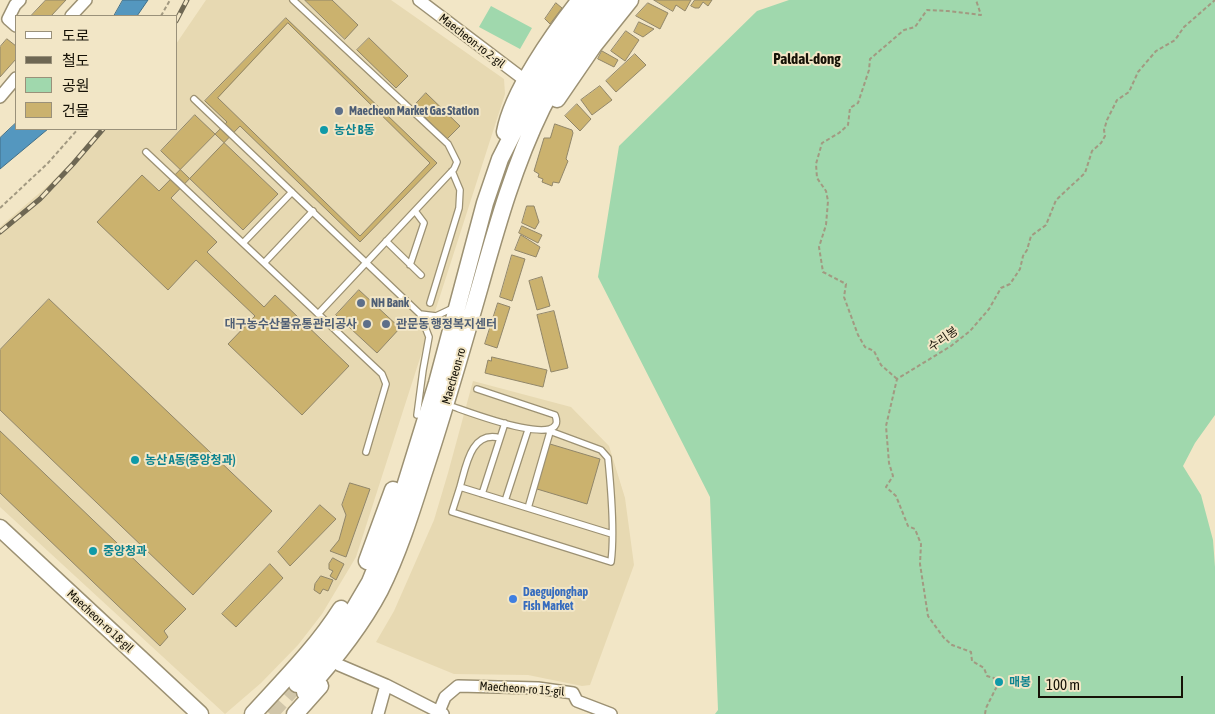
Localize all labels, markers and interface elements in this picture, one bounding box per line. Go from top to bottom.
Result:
street label: Maecheon-ro 2-gil [436,11,508,71]
legend [15,15,178,130]
text: 도로 [62,27,90,44]
district label: Paldal-dong [773,50,841,68]
text: 철도 [62,52,90,69]
text: 공원 [62,77,90,94]
text: 건물 [62,102,90,119]
place label: Maecheon Market Gas Station [349,104,479,118]
marker: Maecheon Market Gas Station [333,105,345,117]
place label: 농산 B동 [334,123,374,137]
marker: 농산 B동 [318,124,330,136]
place label: NH Bank [371,296,409,310]
marker: NH Bank [355,297,367,309]
place label: 대구농수산물유통관리공사 [225,317,357,331]
place label: 관문동 행정복지센터 [396,317,497,331]
marker: 대구농수산물유통관리공사 [361,318,373,330]
marker: 관문동 행정복지센터 [380,318,392,330]
street label: 수리봉 [925,324,961,354]
street label: Maecheon-ro [439,346,469,406]
place label: 농산 A동(중앙청과) [145,453,236,467]
marker: 농산 A동(중앙청과) [129,454,141,466]
place label: 중앙청과 [103,544,147,558]
marker: 중앙청과 [87,545,99,557]
place label: Daegujonghap Fish Market [523,585,588,613]
street label: Maecheon-ro 18-gil [64,587,136,655]
marker: Daegujonghap Fish Market [507,593,519,605]
scale bar [1040,666,1185,698]
place label: 매봉 [1009,675,1031,689]
marker: 매봉 [993,676,1005,688]
text: 100 m [1046,676,1080,693]
street label: Maecheon-ro 15-gil [479,679,565,699]

